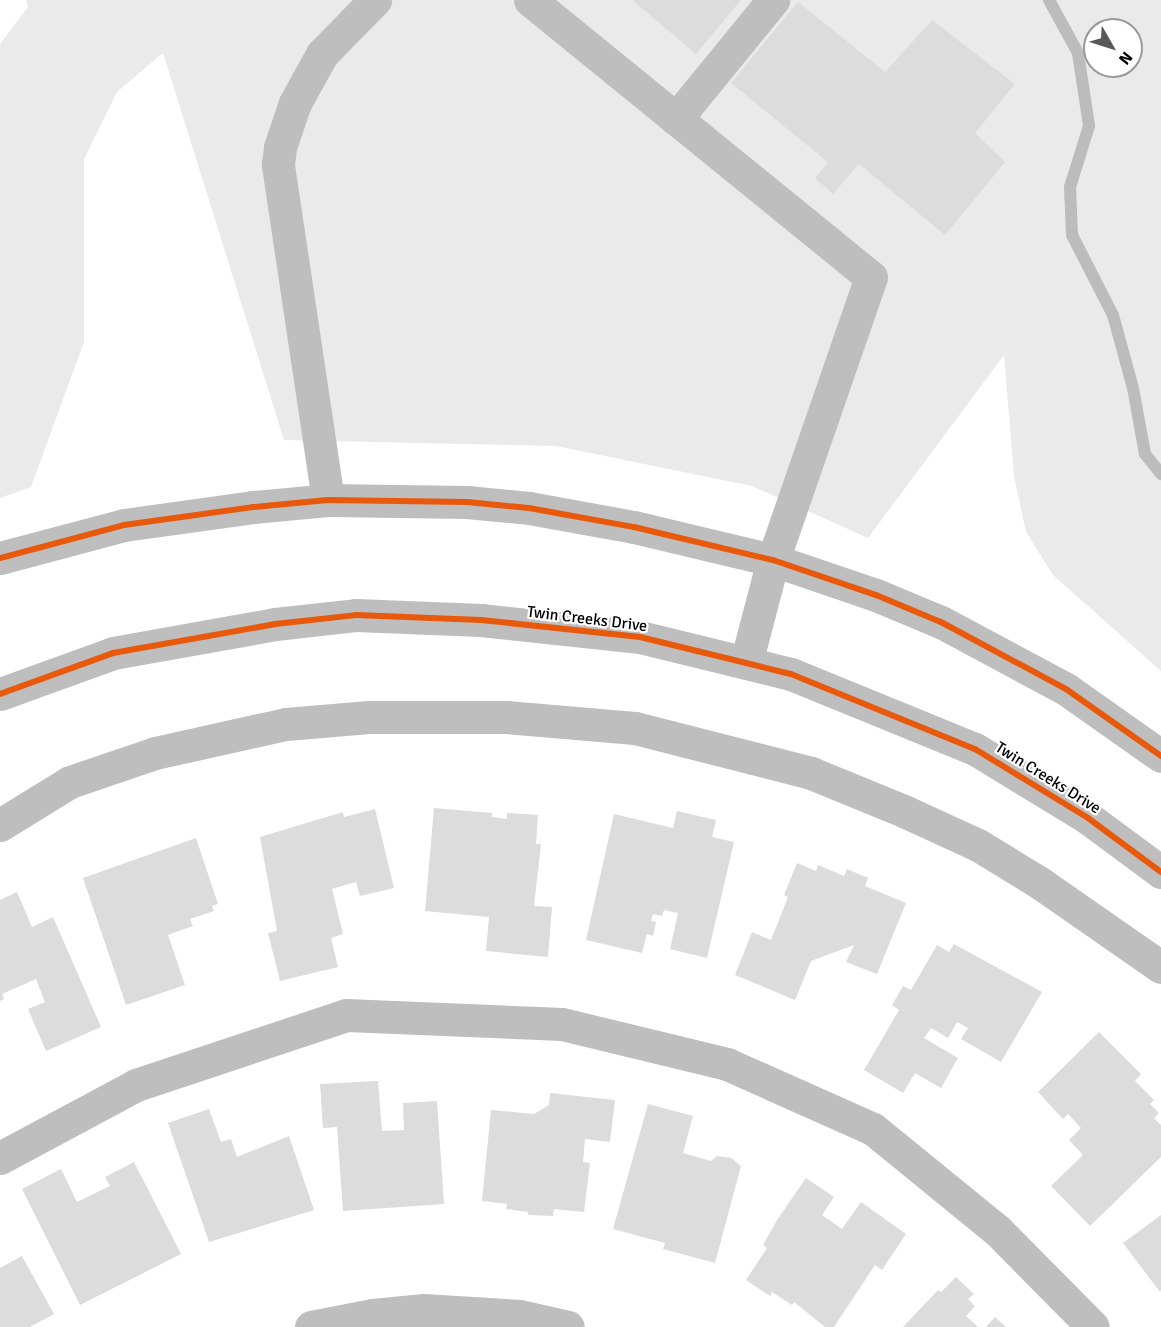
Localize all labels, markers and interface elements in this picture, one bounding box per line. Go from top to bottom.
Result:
north arrow [1083,18,1143,78]
text: N [1114,47,1137,69]
street label: Twin Creeks Drive [526,602,648,636]
street label: Twin Creeks Drive [992,738,1104,818]

